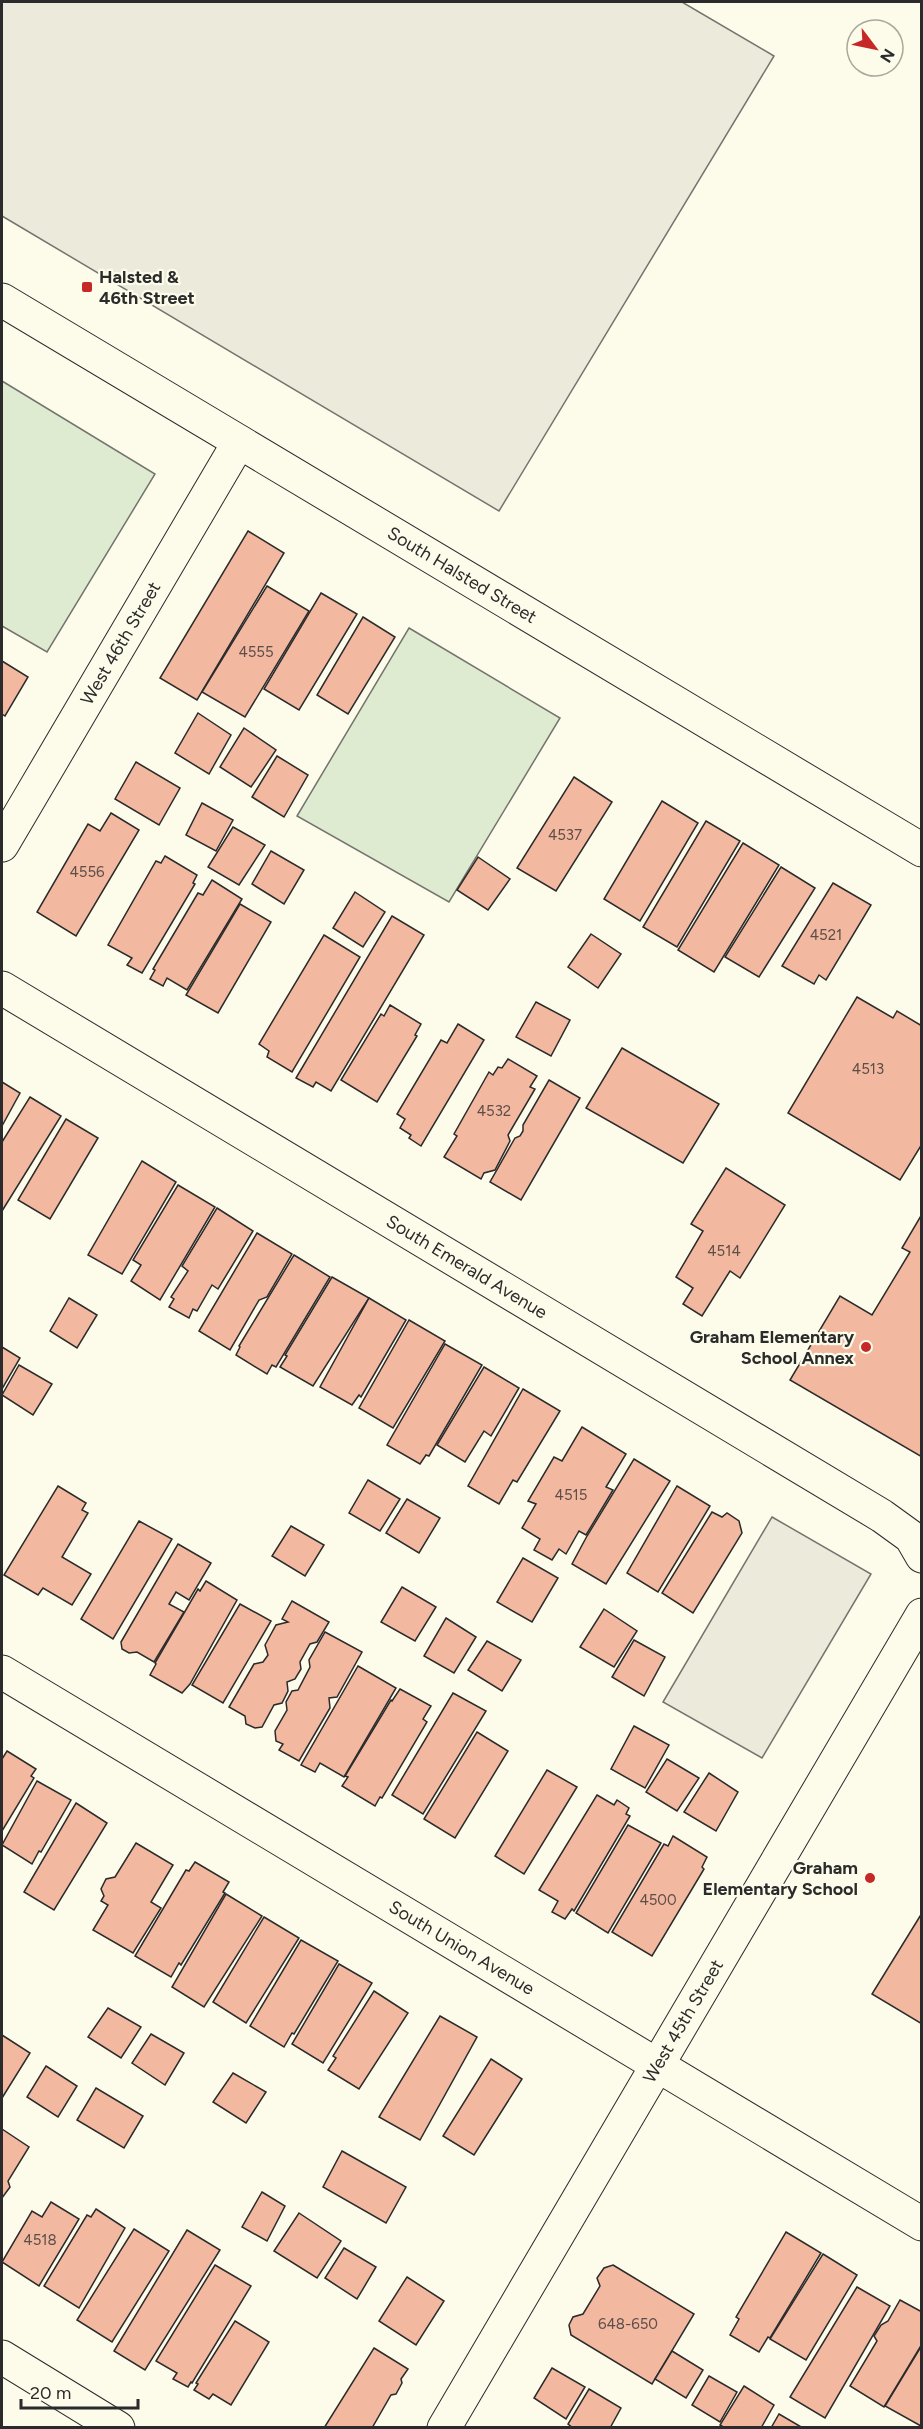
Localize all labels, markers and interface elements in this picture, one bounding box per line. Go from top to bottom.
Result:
north arrow [845,18,905,78]
text: N [876,45,899,66]
place label: Halsted & 46th Street [99,266,195,309]
marker: Halsted & 46th Street [80,280,94,294]
street label: South Halsted Street [383,522,541,628]
street label: West 46th Street [76,578,165,709]
house number: 4555 [238,643,274,661]
house number: 4537 [548,826,582,844]
house number: 4556 [69,863,105,881]
house number: 4521 [810,926,842,944]
house number: 4513 [852,1060,884,1078]
house number: 4532 [477,1102,511,1120]
street label: South Emerald Avenue [382,1210,551,1324]
house number: 4514 [707,1242,741,1260]
place label: Graham Elementary School Annex [690,1326,855,1369]
marker: Graham Elementary School Annex [859,1340,873,1354]
house number: 4515 [555,1486,587,1504]
place label: Graham Elementary School [703,1857,858,1900]
marker: Graham Elementary School [863,1871,877,1885]
house number: 4500 [639,1891,677,1909]
street label: South Union Avenue [385,1896,538,2000]
street label: West 45th Street [638,1955,728,2087]
house number: 4518 [23,2231,57,2249]
house number: 648-650 [598,2315,658,2333]
scale bar [21,2372,138,2410]
text: 20 m [30,2382,71,2404]

